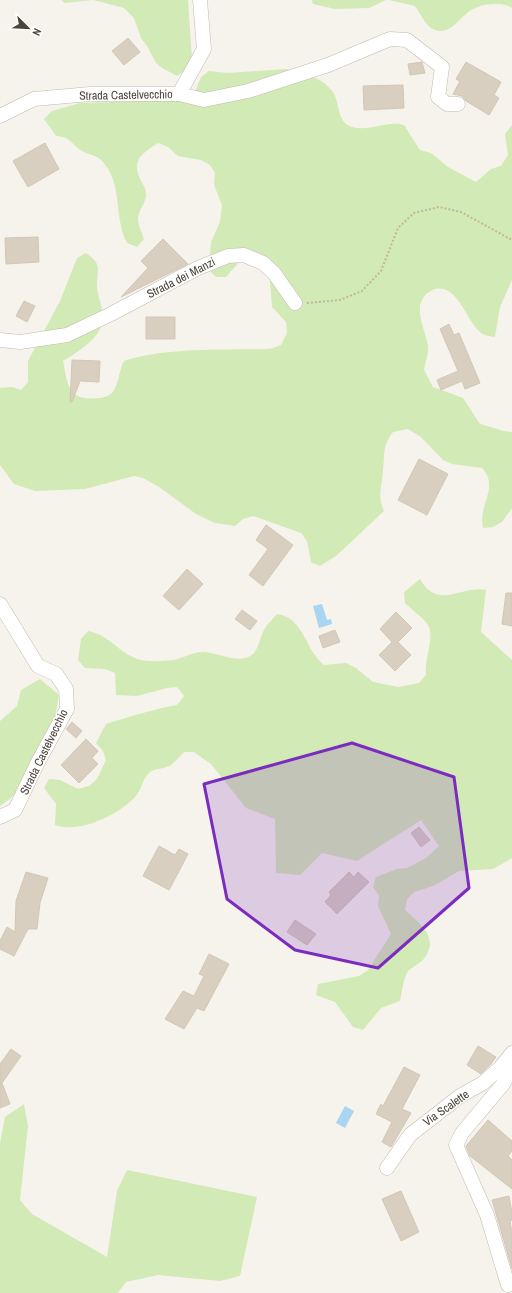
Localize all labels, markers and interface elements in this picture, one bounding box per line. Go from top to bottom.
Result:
north arrow [8,8,48,48]
text: N [29,26,45,38]
street label: Strada Castelvecchio [79,86,173,104]
street label: Strada dei Manzi [144,254,218,302]
street label: Strada Castelvecchio [16,706,72,798]
street label: Via Scalette [420,1086,472,1130]

